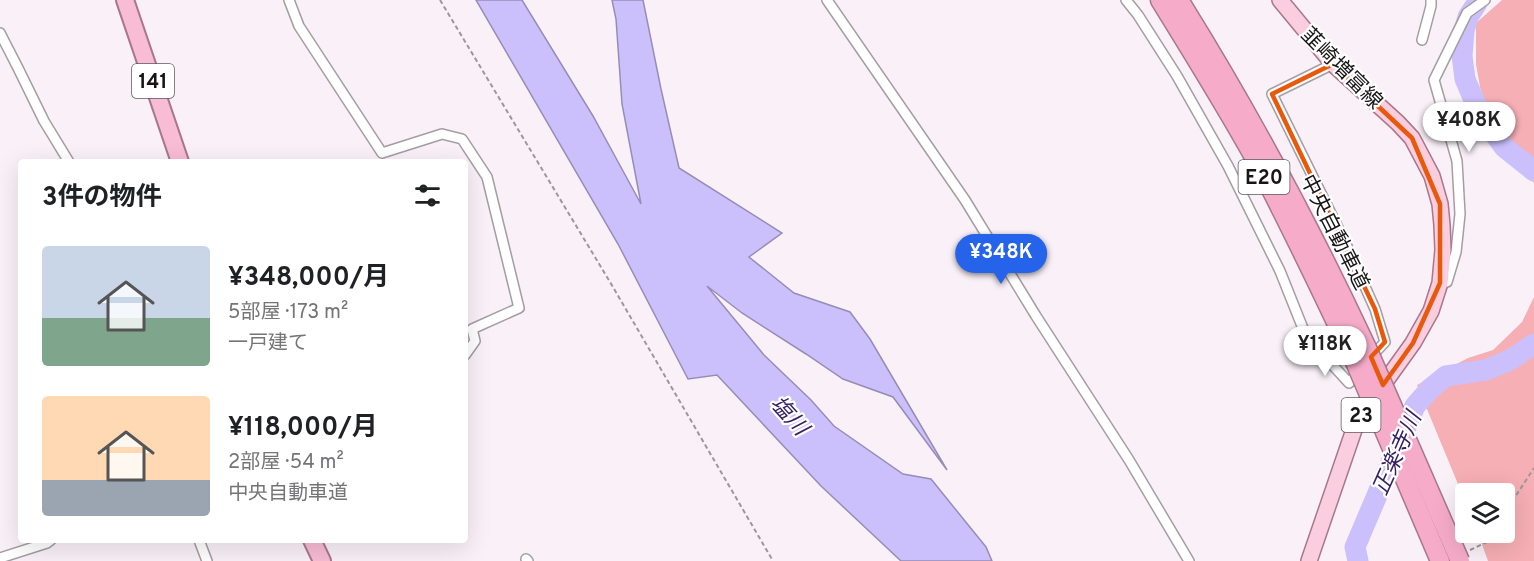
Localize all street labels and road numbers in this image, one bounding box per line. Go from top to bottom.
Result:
street label: 韮崎増富線 [1294,22,1388,116]
road number: 141 [132,64,174,98]
road number: E20 [1238,160,1290,194]
street label: 中央自動車道 [1293,170,1374,295]
road number: 23 [1342,398,1380,432]

